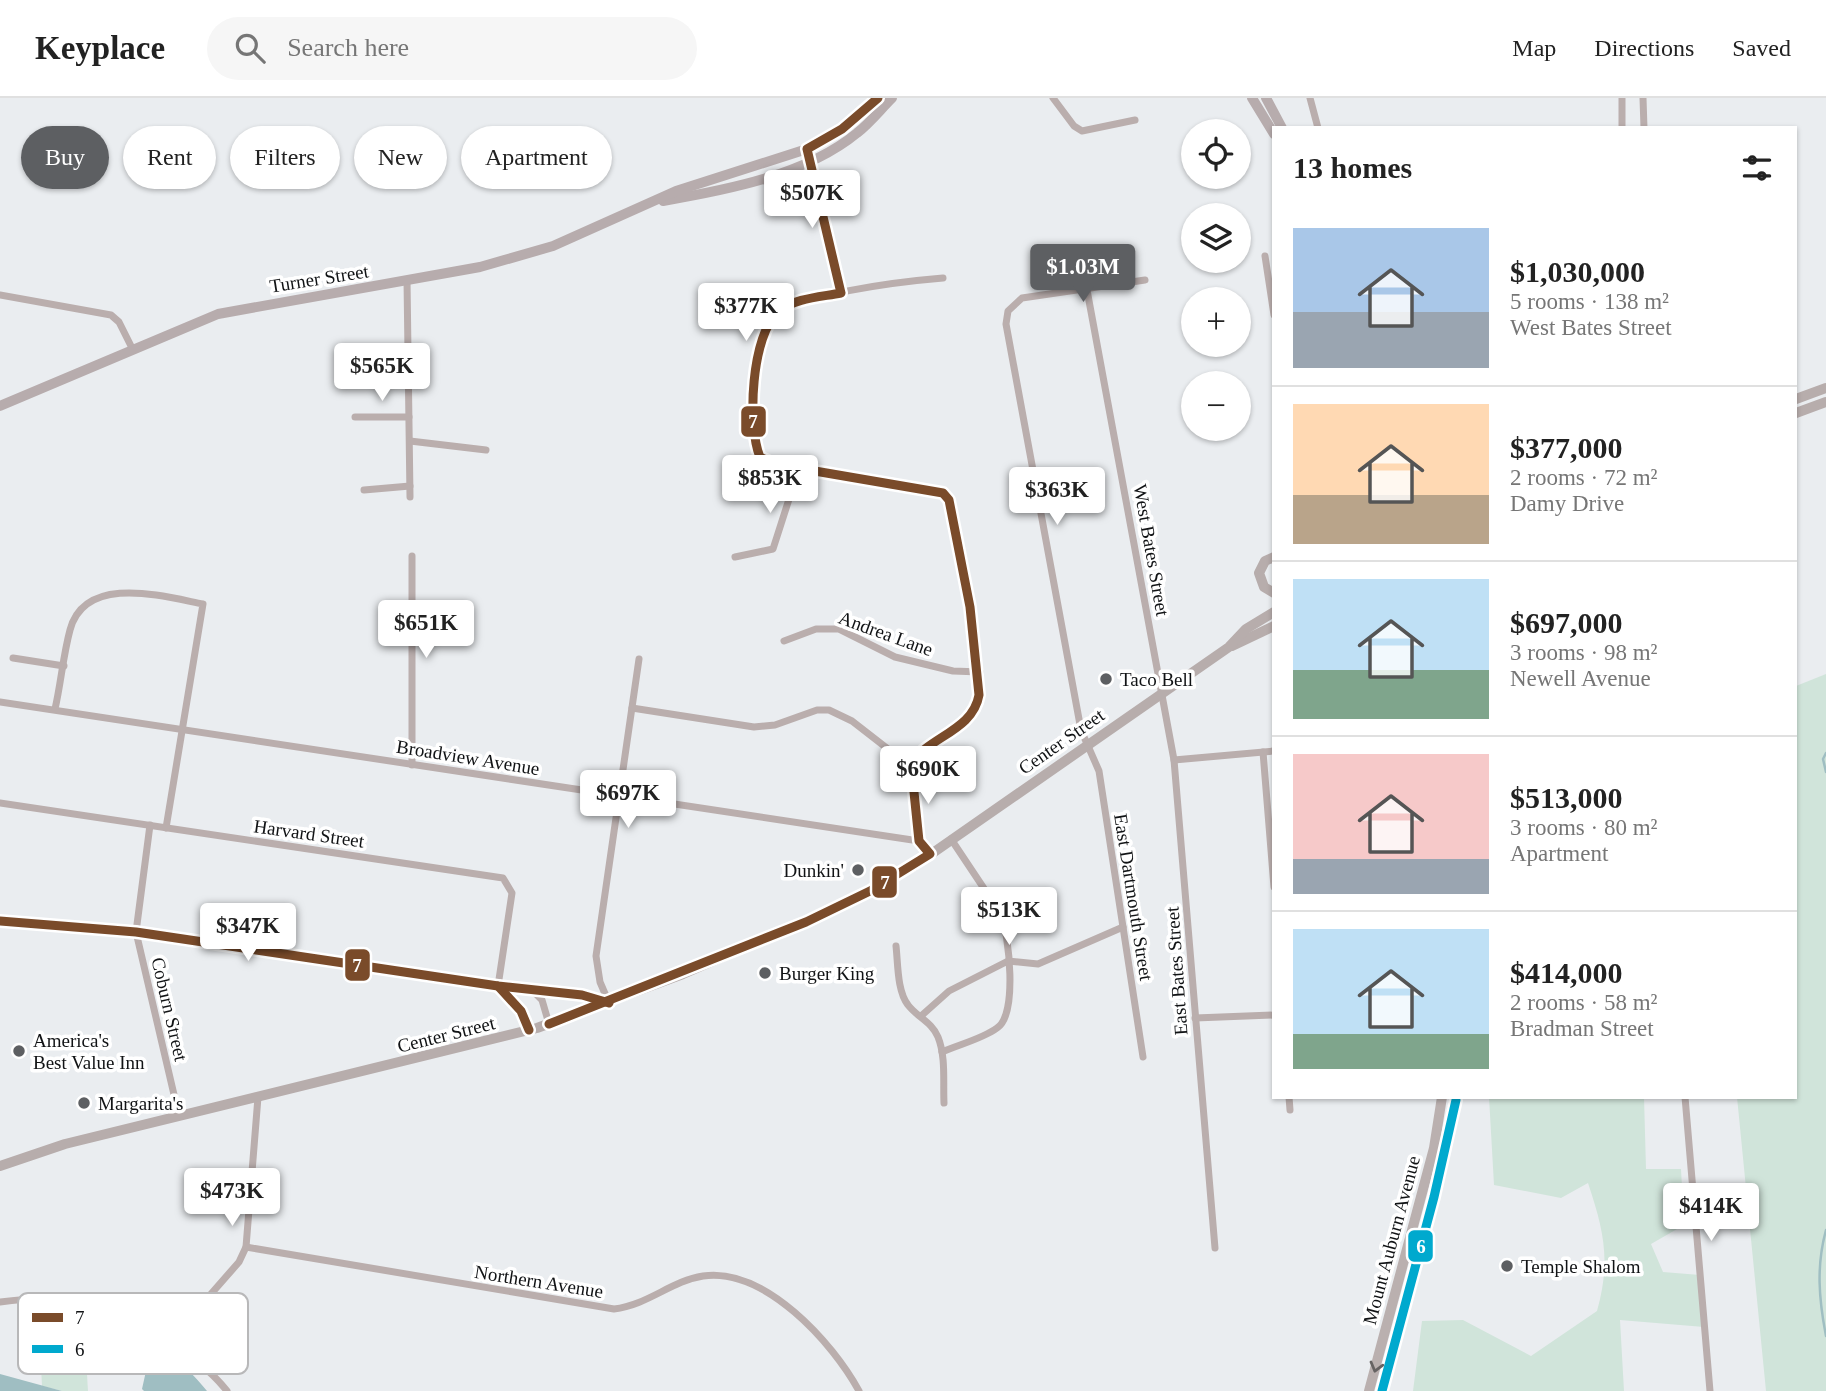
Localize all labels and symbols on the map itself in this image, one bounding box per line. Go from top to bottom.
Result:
pin: $507K [763,170,861,230]
pin: $1.03M [1026,244,1140,304]
street label: Turner Street [268,260,371,297]
pin: $377K [697,284,795,343]
pin: $565K [333,344,431,403]
line badge: 7 [740,405,767,438]
text: 7 [748,411,758,432]
pin: $853K [721,456,819,515]
pin: $363K [1008,468,1106,527]
street label: West Bates Street [1130,482,1174,618]
pin: $651K [377,601,475,660]
street label: Andrea Lane [836,607,936,660]
place label: Taco Bell [1120,669,1193,690]
marker: Taco Bell [1098,671,1114,687]
street label: Center Street [1014,704,1109,779]
street label: Broadview Avenue [395,736,541,779]
pin: $690K [879,746,977,806]
pin: $697K [579,770,677,830]
street label: East Dartmouth Street [1110,812,1157,983]
street label: Harvard Street [252,815,366,852]
place label: Dunkin' [784,860,844,881]
marker: Dunkin' [850,862,866,878]
line badge: 7 [871,865,898,899]
text: 7 [880,872,890,893]
pin: $513K [960,888,1058,947]
pin: $347K [199,904,297,963]
street label: East Bates Street [1161,905,1191,1036]
line badge: 7 [344,948,371,982]
street label: Coburn Street [147,955,192,1064]
text: 7 [352,955,362,976]
place label: Burger King [779,963,875,984]
marker: Burger King [757,965,773,981]
street label: Center Street [395,1012,498,1057]
place label: America's Best Value Inn [33,1030,145,1073]
marker: America's Best Value Inn [11,1043,27,1059]
place label: Margarita's [98,1093,183,1114]
marker: Margarita's [76,1095,92,1111]
street label: Mount Auburn Avenue [1359,1153,1424,1327]
pin: $473K [183,1168,281,1228]
pin: $414K [1662,1184,1760,1243]
line badge: 6 [1407,1229,1434,1263]
text: 6 [1416,1236,1426,1257]
place label: Temple Shalom [1521,1256,1641,1277]
marker: Temple Shalom [1499,1258,1515,1274]
street label: Northern Avenue [473,1261,605,1302]
legend [18,1293,248,1374]
text: 7 [75,1307,85,1328]
text: 6 [75,1339,85,1360]
one-way arrow [1369,1361,1384,1373]

